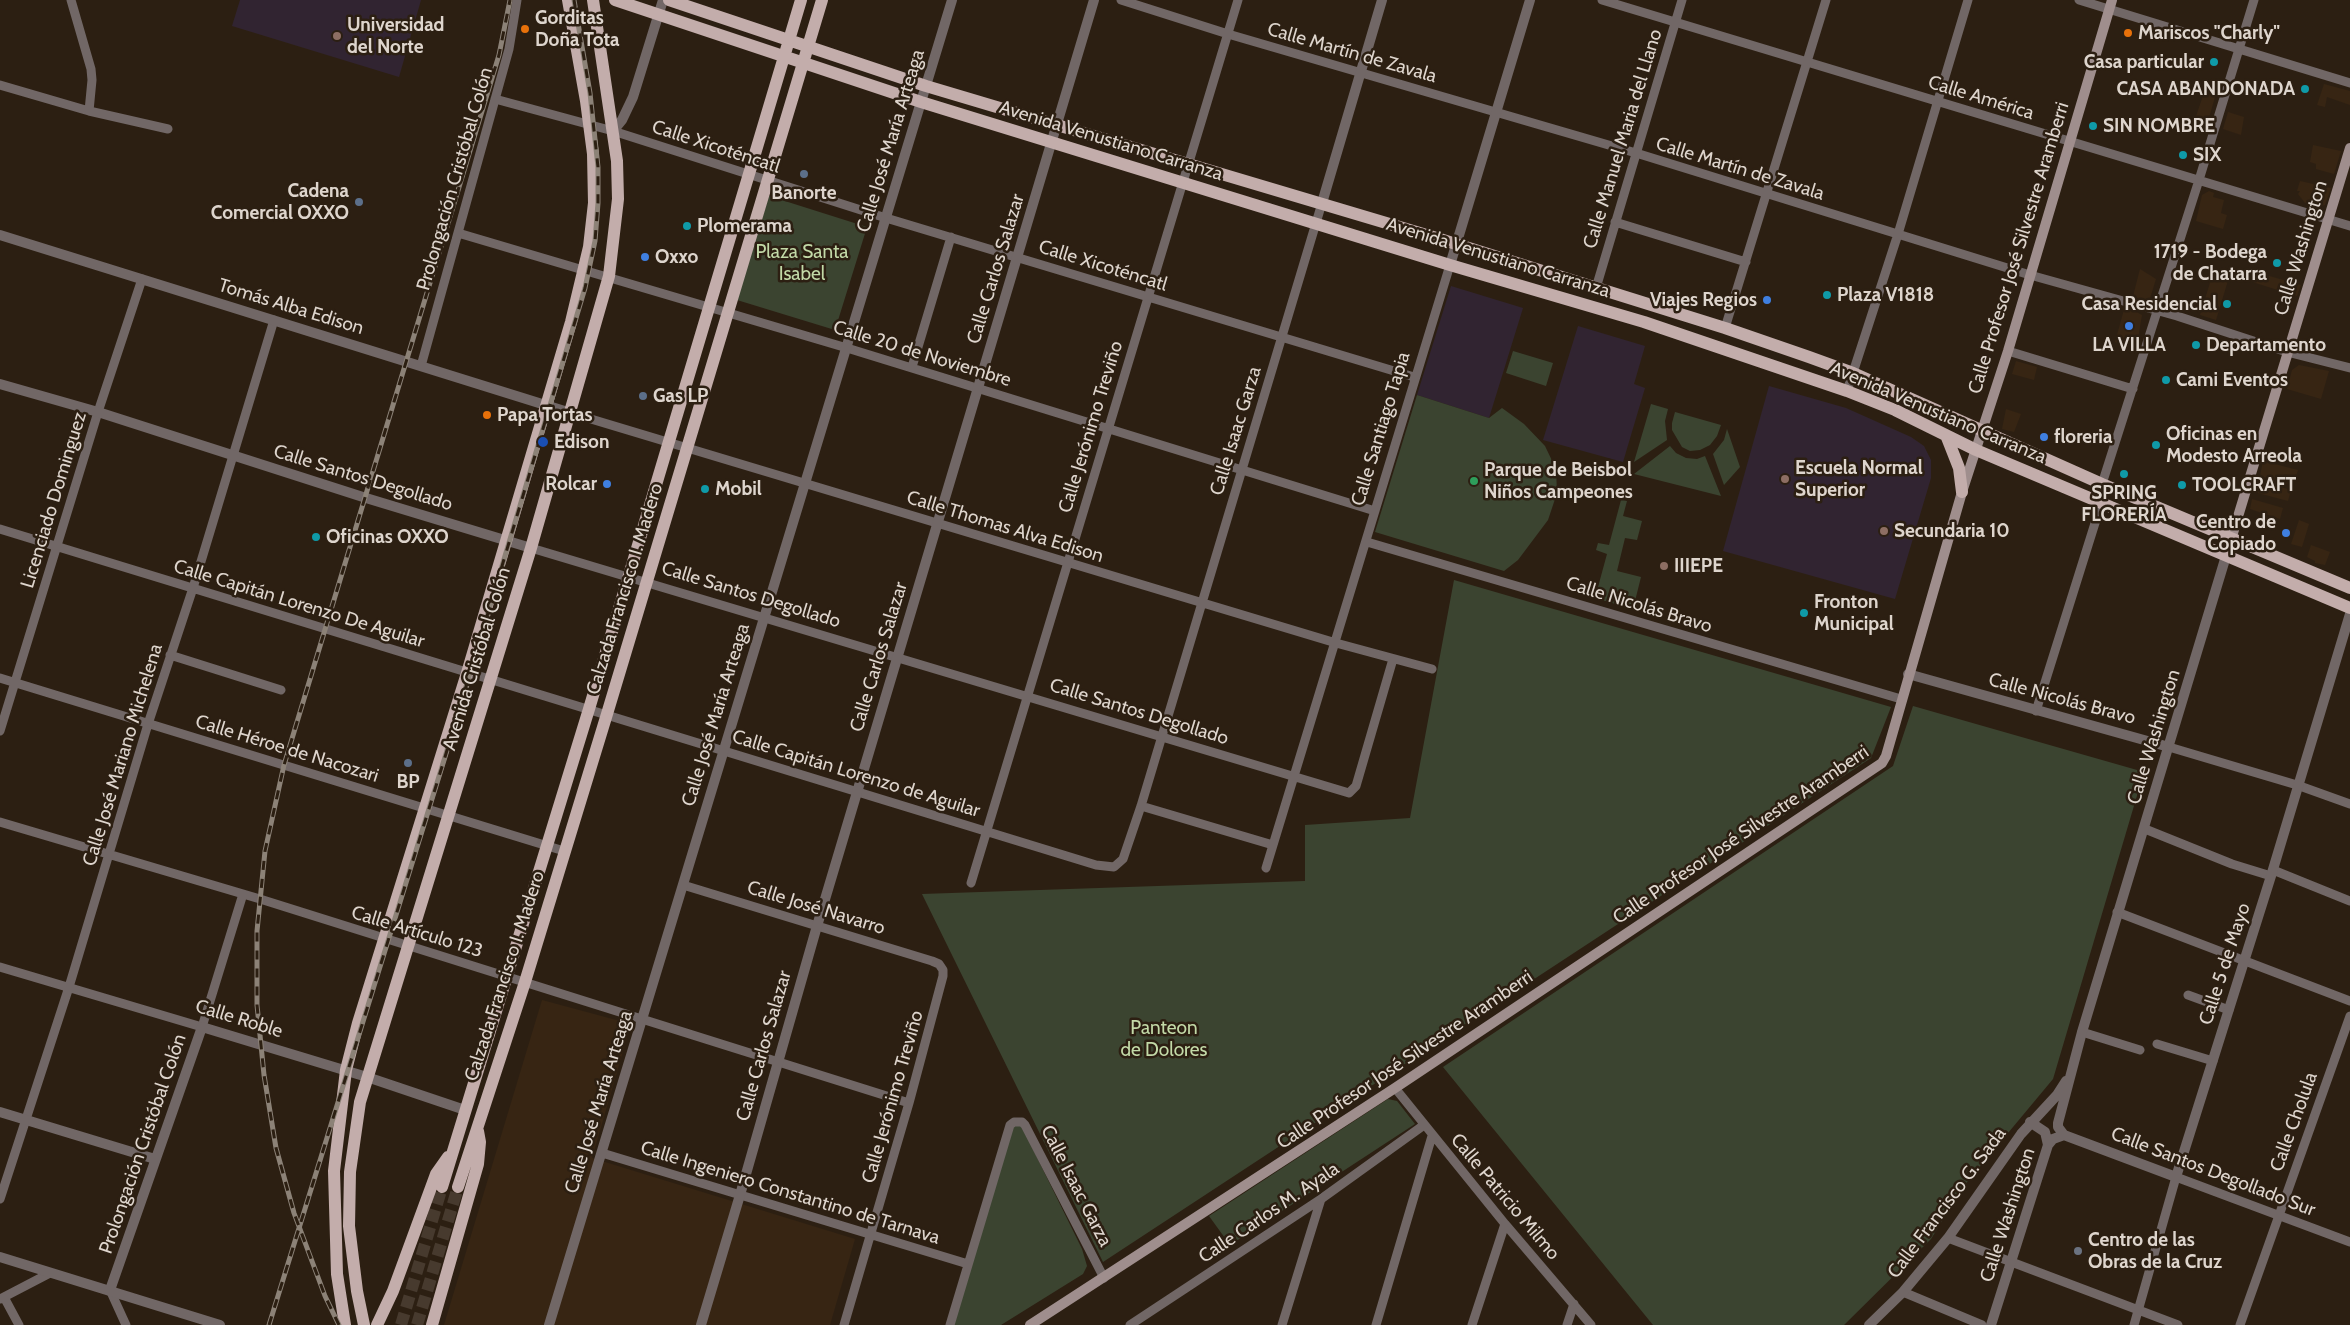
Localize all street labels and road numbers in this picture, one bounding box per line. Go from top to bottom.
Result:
street label: Calle Martín de Zavala [1265,18,1439,88]
street label: Calle Manuel Maria del Llano [1579,27,1667,251]
street label: Calle José María Arteaga [852,47,930,235]
street label: Prolongación Cristóbal Colón [412,65,498,293]
street label: Calle América [1925,71,2037,125]
street label: Avenida Venustiano Carranza [996,96,1226,186]
street label: Calle Profesor José Silvestre Aramberri [1964,99,2074,397]
street label: Calle Xicoténcatl [649,116,783,178]
street label: Calle Martín de Zavala [1653,133,1827,205]
street label: Calle Washington [2270,178,2332,318]
street label: Calle Carlos Salazar [962,191,1030,347]
street label: Avenida Venustiano Carranza [1383,213,1613,303]
street label: Calle Xicoténcatl [1036,236,1170,296]
street label: Tomás Alba Edison [216,274,366,340]
street label: Calle 20 de Noviembre [830,316,1014,392]
street label: Calle Jerónimo Treviño [1054,338,1128,516]
street label: Calle Santiago Tapia [1347,349,1415,509]
street label: Avenida Venustiano Carranza [1827,357,2049,469]
street label: Calle Isaac Garza [1206,364,1266,498]
street label: Licenciado Dominguez [16,409,92,591]
street label: Calle Santos Degollado [271,440,455,516]
street label: Calzada Francisco I. Madero [582,481,668,697]
street label: Calle Thomas Alva Edison [904,486,1106,568]
street label: Calle Capitán Lorenzo De Aguilar [171,555,427,653]
street label: Calle Santos Degollado [659,557,843,633]
street label: Avenida Cristóbal Colón [438,565,516,753]
street label: Calle Nicolás Bravo [1563,572,1715,638]
street label: Calle Carlos Salazar [845,579,913,735]
street label: Calle José María Arteaga [677,621,755,809]
street label: Calle José Mariano Michelena [78,641,168,869]
street label: Calle Washington [2123,667,2185,807]
street label: Calle Nicolás Bravo [1986,668,2138,730]
street label: Calle Santos Degollado [1047,674,1231,750]
street label: Calle Héroe de Nacozari [193,710,381,788]
street label: Calle Capitán Lorenzo de Aguilar [729,725,983,823]
street label: Calle Profesor José Silvestre Aramberri [1609,741,1873,929]
street label: Calzada Francisco I. Madero [460,868,550,1084]
street label: Calle José Navarro [744,876,888,940]
street label: Calle 5 de Mayo [2195,900,2255,1028]
street label: Calle Artículo 123 [349,901,485,963]
street label: Calle Profesor José Silvestre Aramberri [1273,966,1537,1154]
street label: Calle Carlos Salazar [732,968,796,1124]
street label: Calle Roble [193,995,285,1043]
street label: Calle José María Arteaga [560,1008,638,1196]
street label: Calle Jerónimo Treviño [857,1008,929,1186]
street label: Prolongación Cristóbal Colón [95,1031,191,1257]
street label: Calle Cholula [2265,1069,2323,1175]
street label: Calle Isaac Garza [1036,1121,1116,1251]
street label: Calle Santos Degollado Sur [2108,1122,2318,1222]
street label: Calle Francisco G. Sada [1883,1123,2011,1283]
street label: Calle Patricio Milmo [1446,1129,1564,1265]
street label: Calle Ingeniero Constantino de Tarnava [638,1137,942,1249]
street label: Calle Washington [1976,1145,2040,1285]
street label: Calle Carlos M. Ayala [1195,1158,1343,1268]

